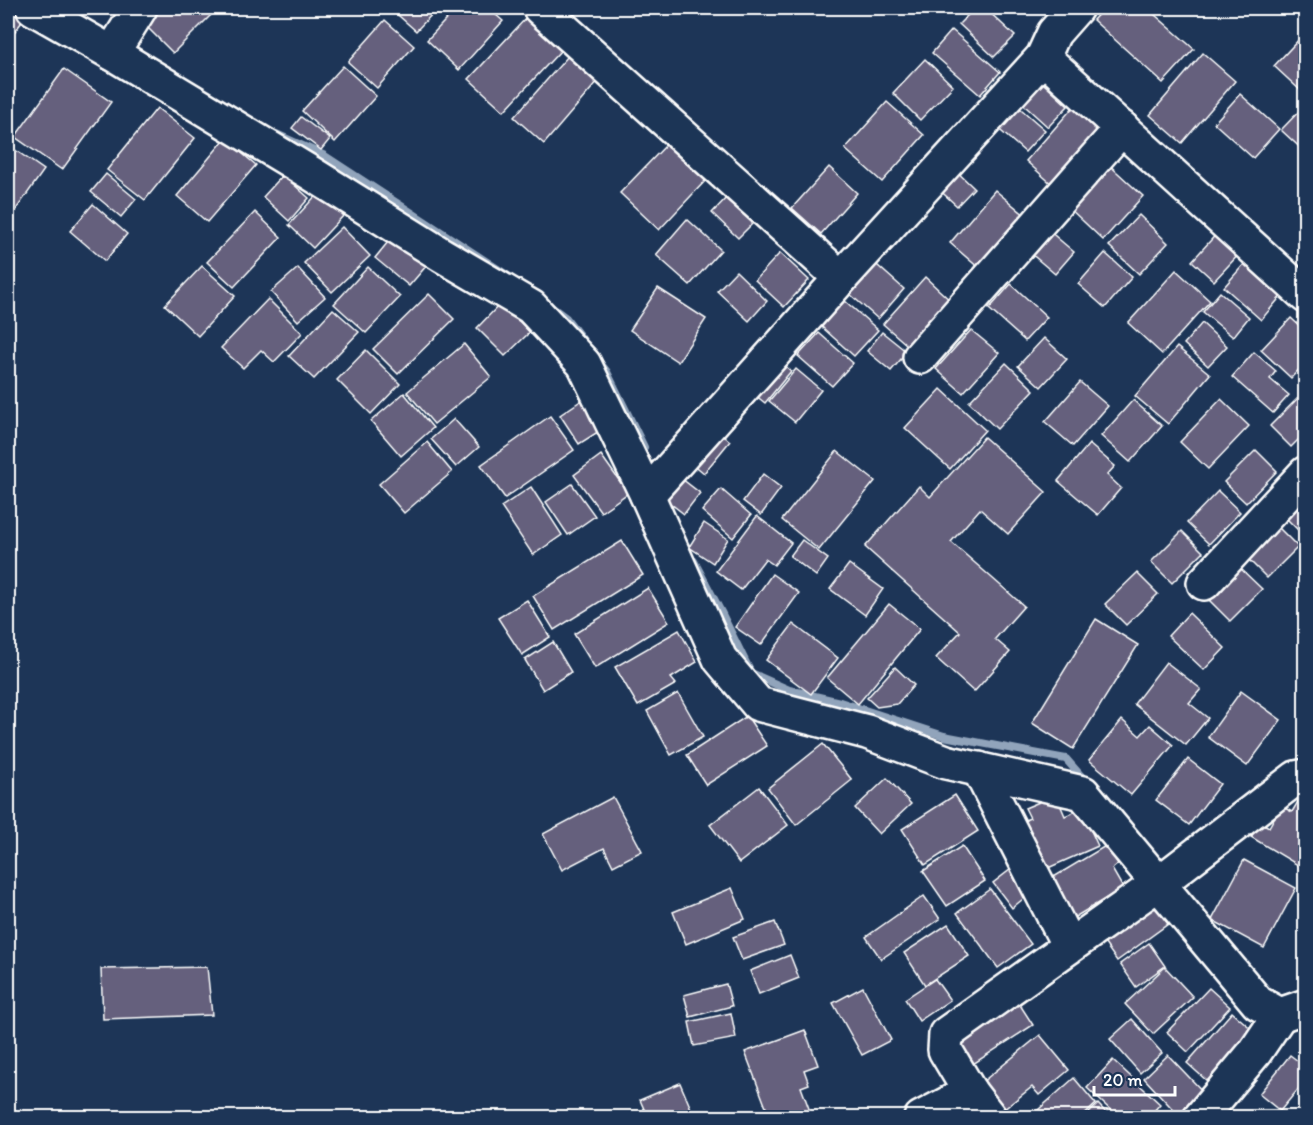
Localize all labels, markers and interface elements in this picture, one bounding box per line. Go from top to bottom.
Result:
scale bar [1094,1059,1175,1097]
text: 20 m [1103,1069,1143,1091]

